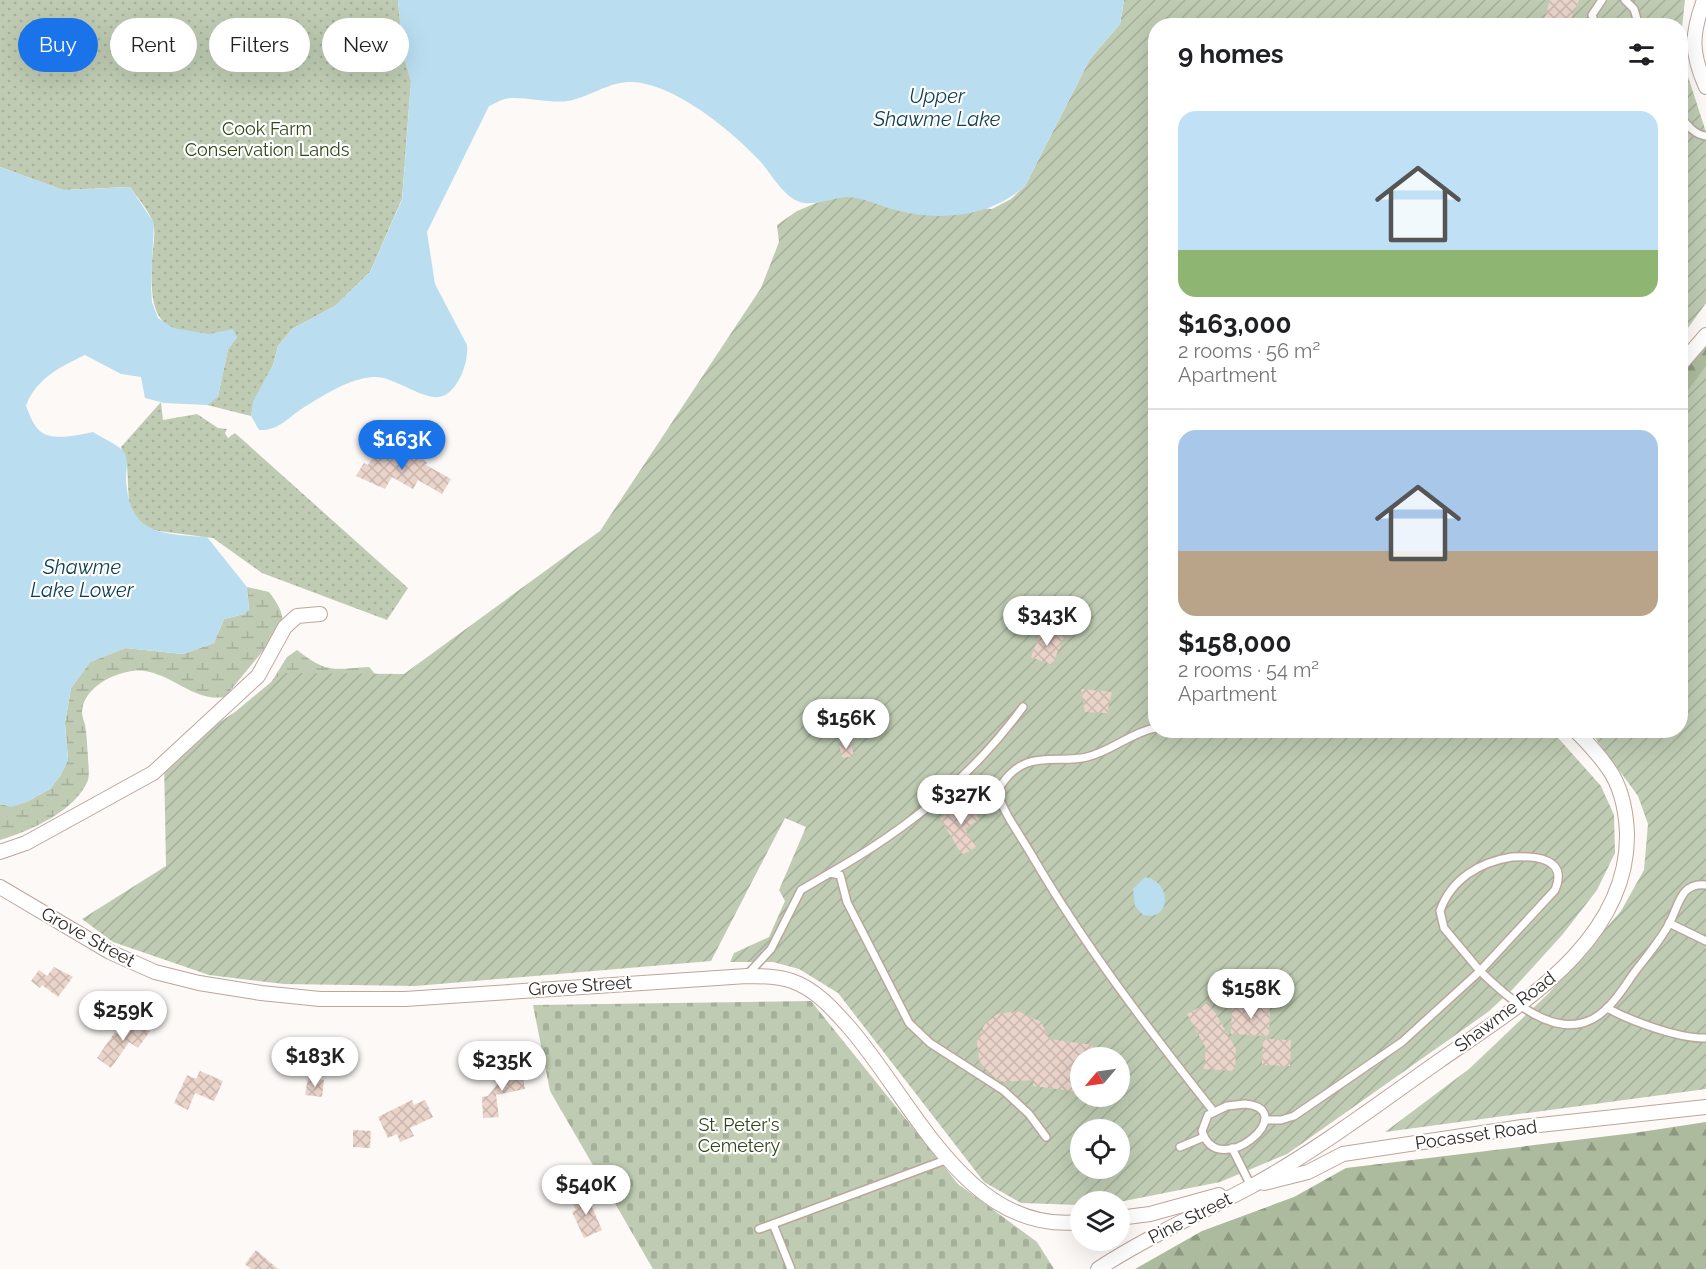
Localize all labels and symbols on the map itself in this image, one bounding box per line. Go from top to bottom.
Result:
water label: Upper Shawme Lake [872,84,1001,131]
park label: Cook Farm Conservation Lands [185,118,350,160]
pin: $163K [360,420,444,471]
water label: Shawme Lake Lower [30,555,135,602]
pin: $343K [1005,596,1089,647]
pin: $156K [804,699,888,750]
pin: $327K [919,775,1003,826]
street label: Grove Street [38,902,139,971]
street label: Shawme Road [1450,967,1559,1056]
pin: $158K [1209,969,1293,1020]
street label: Grove Street [528,971,632,1000]
pin: $259K [81,991,165,1042]
pin: $183K [273,1037,357,1088]
pin: $235K [460,1041,544,1092]
north arrow [1070,1047,1130,1107]
park label: St. Peter's Cemetery [698,1114,780,1156]
street label: Pocasset Road [1414,1116,1538,1153]
pin: $540K [544,1165,628,1216]
street label: Pine Street [1145,1188,1235,1247]

